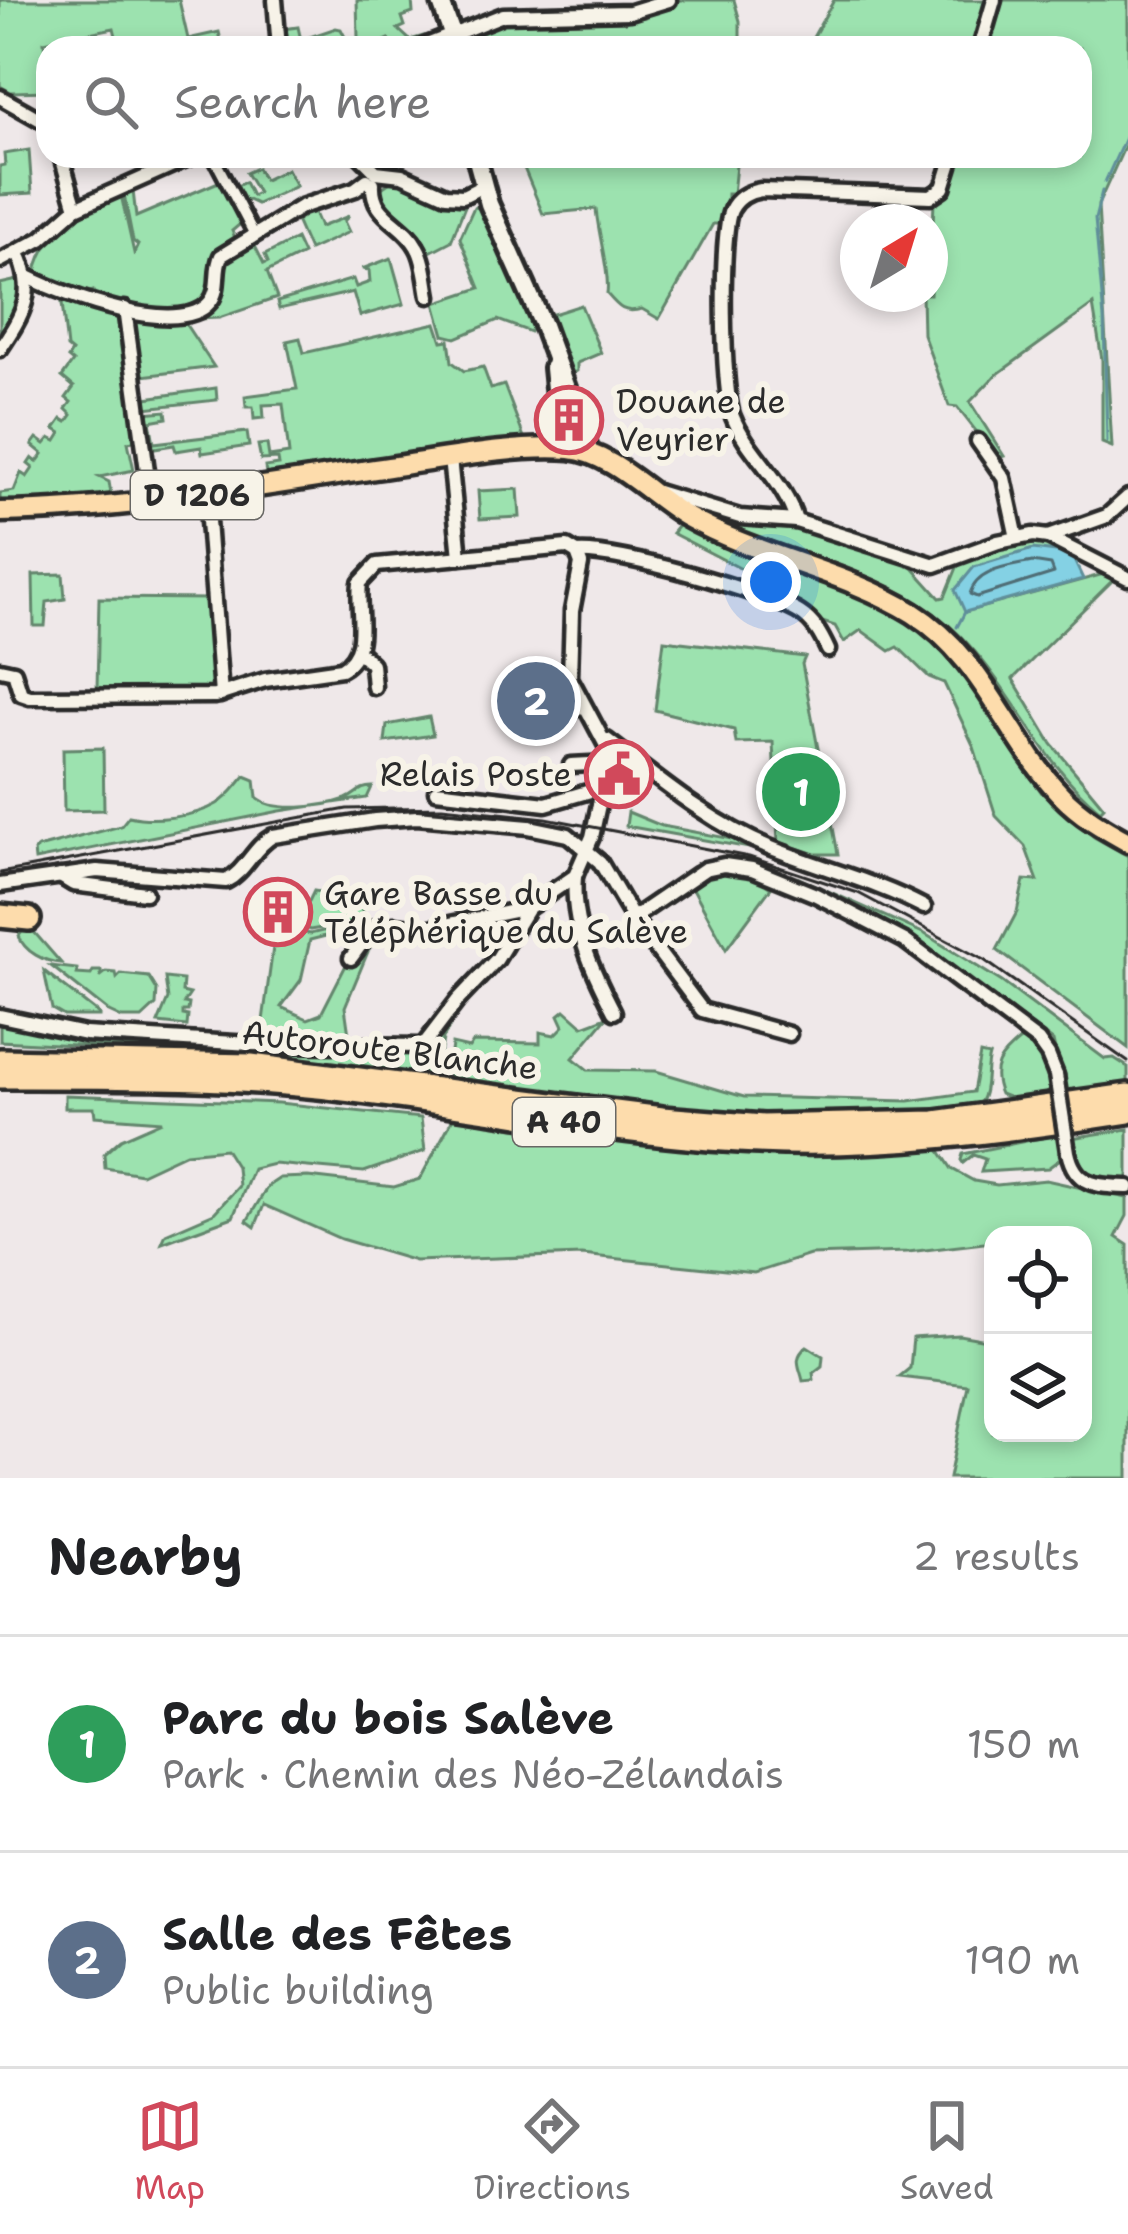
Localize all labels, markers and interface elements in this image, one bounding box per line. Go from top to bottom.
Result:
search box [36,36,1092,168]
icon: search [78,69,144,135]
text: Search here [174,72,431,132]
north arrow [840,204,948,312]
place label: Douane de Veyrier [616,379,786,462]
building icon: Douane de Veyrier [534,385,604,455]
road number: D 1206 [131,471,263,519]
your location [741,552,801,612]
pin: 2 [497,656,575,746]
public building icon: Relais Poste [584,739,654,809]
pin: 1 [762,747,840,837]
place label: Relais Poste [380,752,572,797]
place label: Gare Basse du Téléphérique du Salève [324,871,688,954]
building icon: Gare Basse du Téléphérique du Salève [243,877,313,947]
street label: Autoroute Blanche [240,1010,540,1090]
road number: A 40 [513,1098,615,1146]
map controls [984,1226,1092,1442]
button: locate [984,1226,1092,1334]
button: layers [984,1334,1092,1442]
text: Nearby [48,1522,243,1590]
text: 2 results [913,1530,1080,1582]
text: Parc du bois Salève [162,1688,614,1748]
text: 1 [78,1718,96,1770]
text: 150 m [967,1718,1080,1770]
text: Park · Chemin des Néo-Zélandais [162,1748,784,1800]
text: Salle des Fêtes [162,1904,512,1964]
text: 2 [73,1934,101,1986]
text: 190 m [964,1934,1080,1986]
text: Public building [162,1964,434,2016]
tab: Map [134,2093,205,2210]
tab: Directions [474,2093,631,2210]
tab: Saved [900,2093,994,2210]

